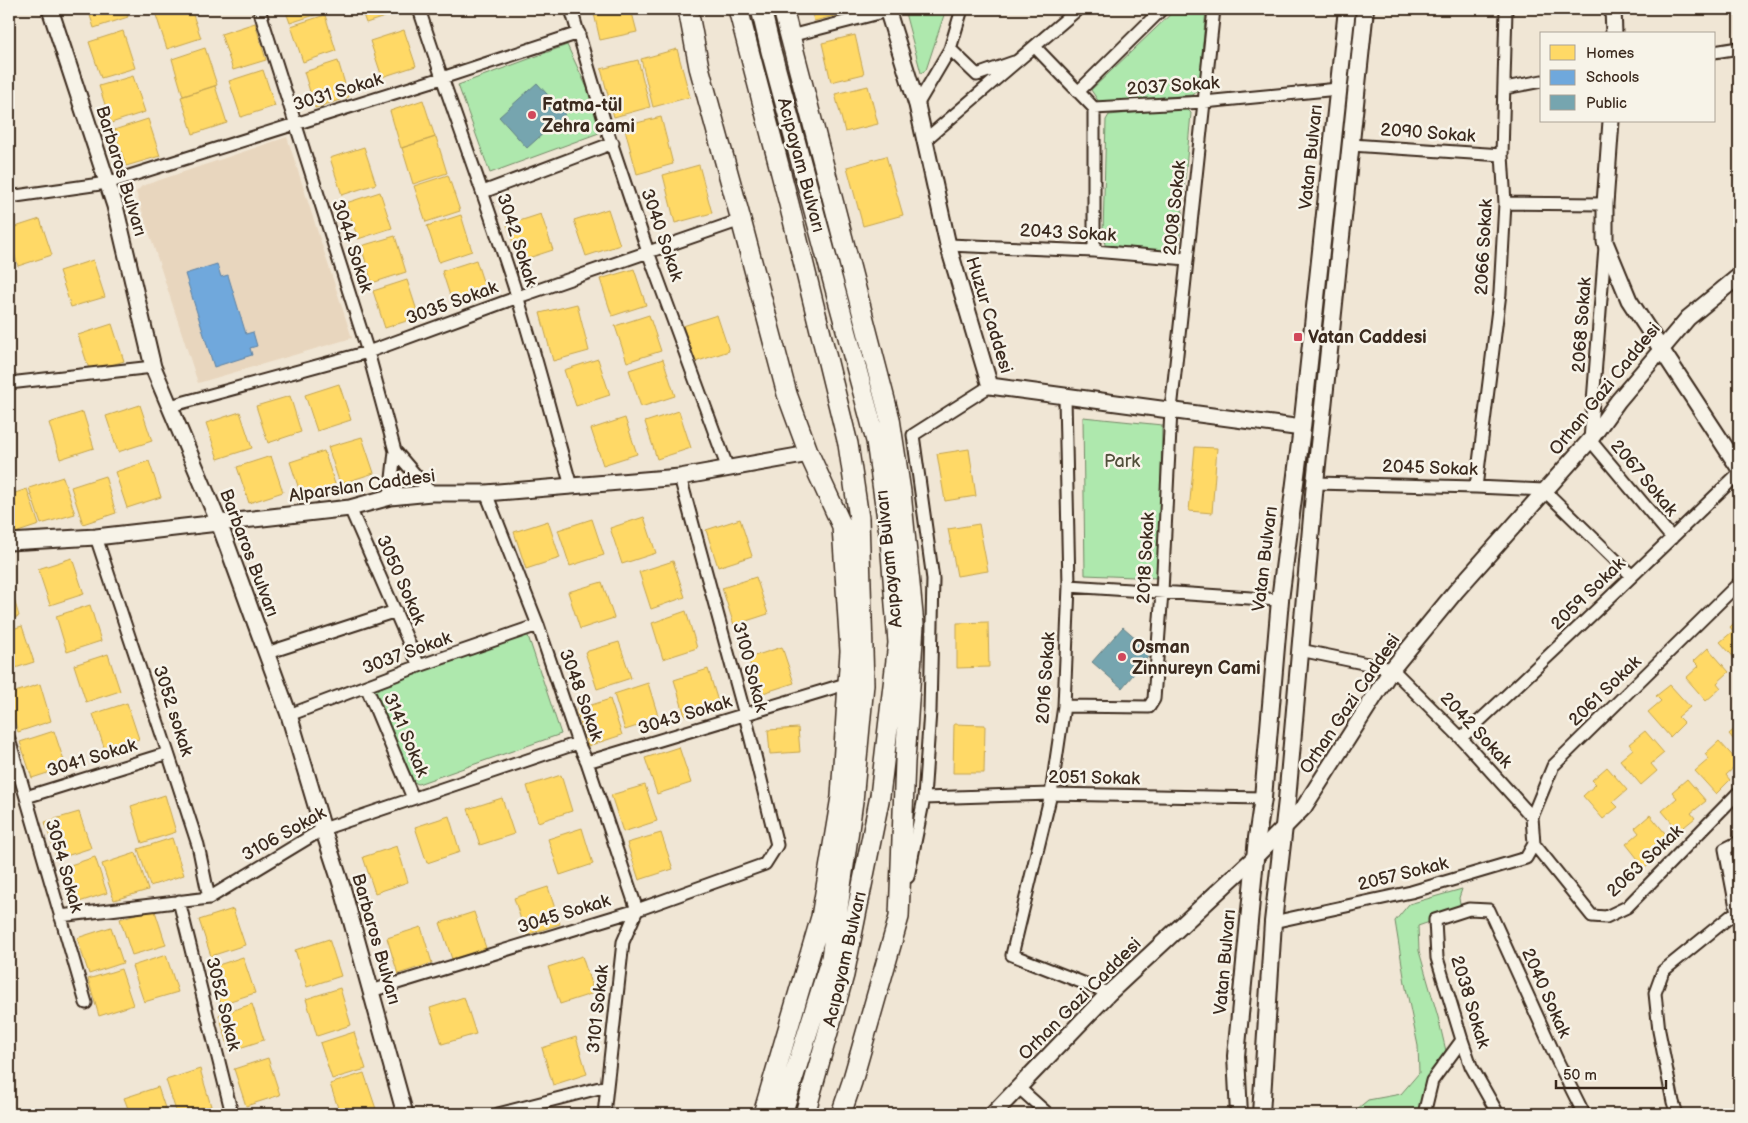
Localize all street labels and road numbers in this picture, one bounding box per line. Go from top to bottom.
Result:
street label: 3031 Sokak [291,68,386,116]
street label: 2037 Sokak [1126,72,1220,100]
street label: Acıpayam Bulvarı [773,95,829,235]
street label: Barbaros Bulvarı [91,103,151,239]
street label: Vatan Bulvarı [1295,103,1327,211]
street label: 2090 Sokak [1380,119,1476,147]
street label: 2008 Sokak [1160,159,1190,257]
street label: 3040 Sokak [636,186,688,284]
street label: 3042 Sokak [492,191,542,289]
street label: 3044 Sokak [327,197,377,295]
street label: 2066 Sokak [1471,198,1497,296]
street label: 2043 Sokak [1019,220,1117,246]
street label: Huzur Caddesi [961,254,1017,376]
street label: 2068 Sokak [1568,276,1596,374]
street label: 3035 Sokak [403,277,501,329]
street label: Orhan Gazi Caddesi [1545,319,1665,459]
street label: 2067 Sokak [1606,436,1682,521]
street label: 2045 Sokak [1382,456,1478,480]
street label: Alparslan Caddesi [287,465,437,507]
street label: Barbaros Bulvarı [215,486,283,620]
street label: Acıpayam Bulvarı [871,489,907,629]
street label: Vatan Bulvarı [1248,505,1282,613]
street label: 2018 Sokak [1133,511,1159,604]
street label: 3050 Sokak [372,532,430,628]
street label: 2059 Sokak [1547,553,1630,635]
street label: 3100 Sokak [728,620,772,714]
street label: 3037 Sokak [359,627,455,679]
street label: Orhan Gazi Caddesi [1295,630,1405,778]
street label: 2016 Sokak [1032,631,1060,725]
street label: 3048 Sokak [555,646,607,744]
street label: 2061 Sokak [1565,651,1646,731]
street label: 3052 sokak [148,663,198,759]
street label: 2042 Sokak [1436,688,1517,772]
street label: 3141 Sokak [379,690,433,780]
street label: 3043 Sokak [636,691,735,739]
street label: 3041 Sokak [45,734,140,782]
street label: 2051 Sokak [1048,767,1140,789]
street label: 3106 Sokak [238,802,330,866]
street label: 3054 Sokak [41,817,87,915]
street label: 2063 Sokak [1603,820,1688,902]
street label: 2057 Sokak [1356,853,1451,895]
street label: Barbaros Bulvarı [347,871,405,1007]
street label: Acıpayam Bulvarı [819,889,871,1029]
street label: 3045 Sokak [515,890,613,938]
street label: Vatan Bulvarı [1210,908,1240,1016]
street label: Orhan Gazi Caddesi [1015,934,1145,1064]
street label: 2040 Sokak [1517,945,1575,1041]
street label: 2038 Sokak [1446,953,1494,1051]
street label: 3052 Sokak [201,955,245,1053]
street label: 3101 Sokak [583,964,613,1054]

